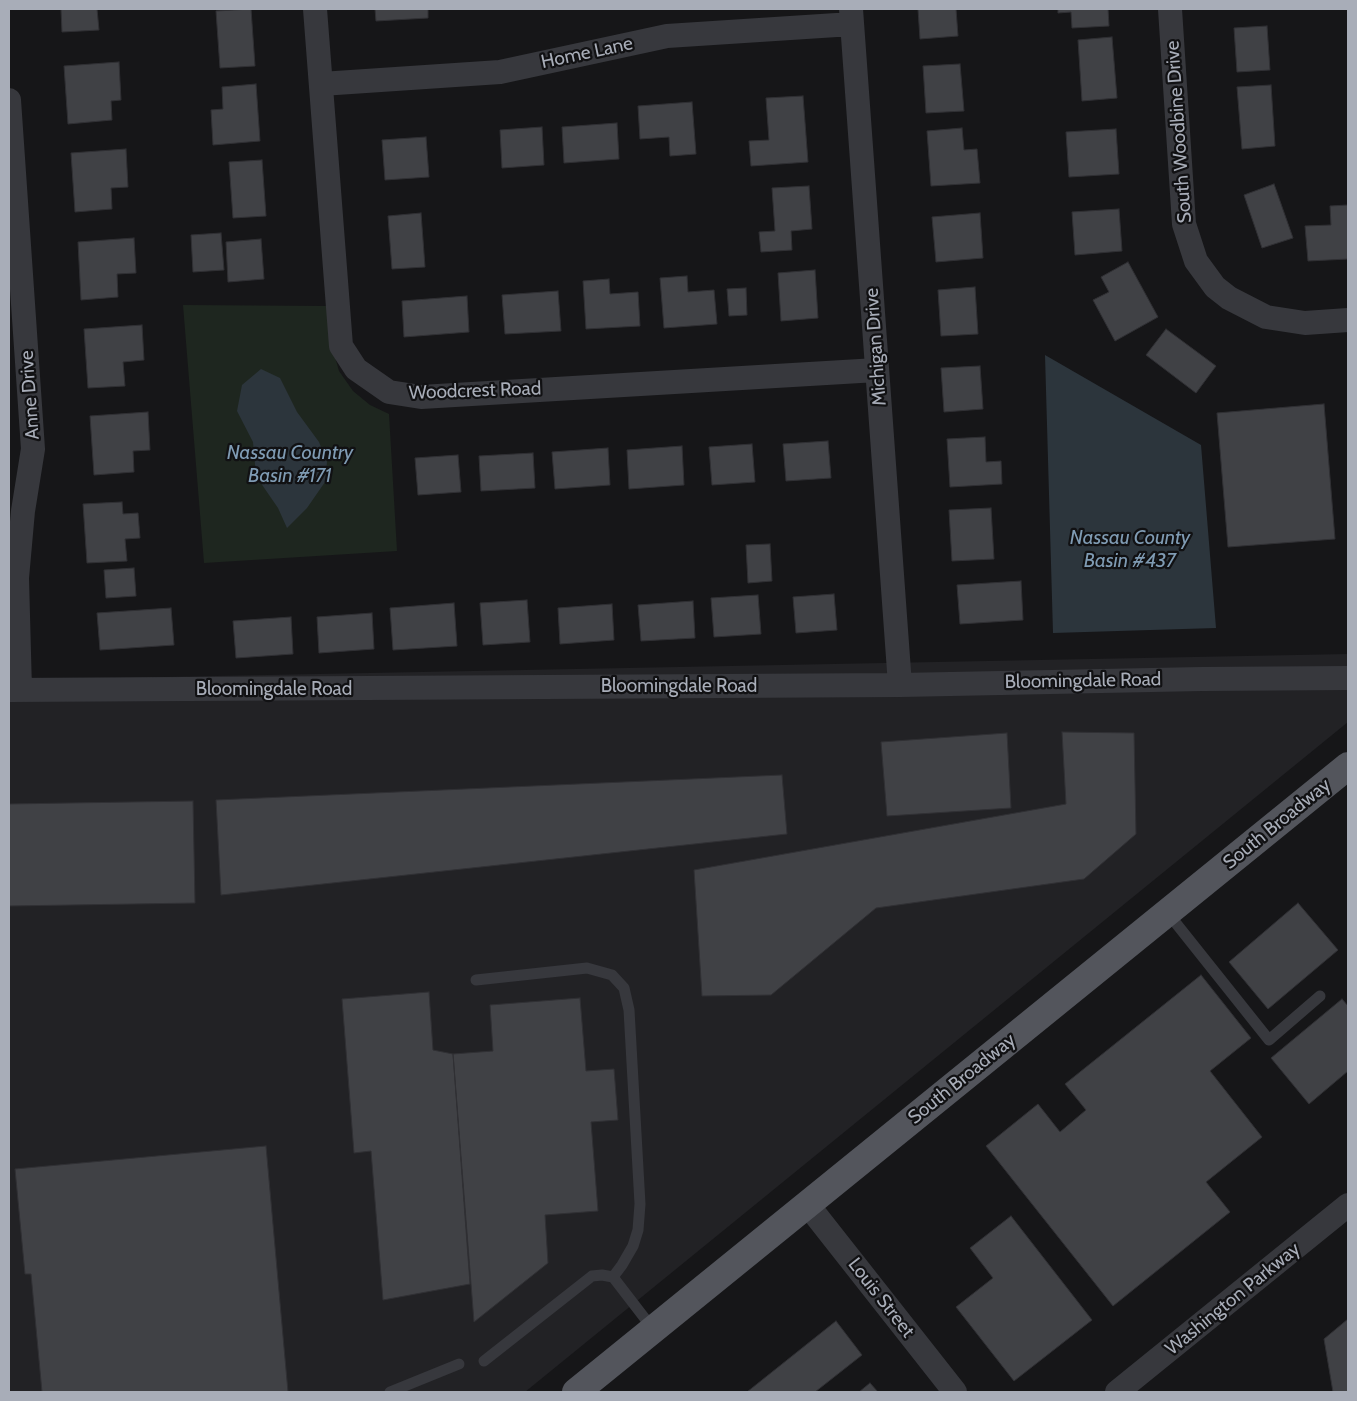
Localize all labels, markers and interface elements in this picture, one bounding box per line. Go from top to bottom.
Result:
street label: Home Lane [539,32,635,74]
street label: South Woodbine Drive [1161,40,1197,224]
street label: Michigan Drive [861,287,891,407]
street label: Anne Drive [16,350,44,440]
street label: Woodcrest Road [408,377,542,405]
water label: Nassau Country Basin #171 [227,441,353,488]
water label: Nassau County Basin #437 [1070,526,1190,573]
street label: Bloomingdale Road [1005,668,1161,694]
street label: Bloomingdale Road [601,675,757,697]
street label: Bloomingdale Road [196,678,352,700]
street label: South Broadway [1219,774,1335,874]
street label: South Broadway [904,1029,1020,1129]
street label: Washington Parkway [1161,1238,1305,1360]
street label: Louis Street [843,1254,919,1342]

